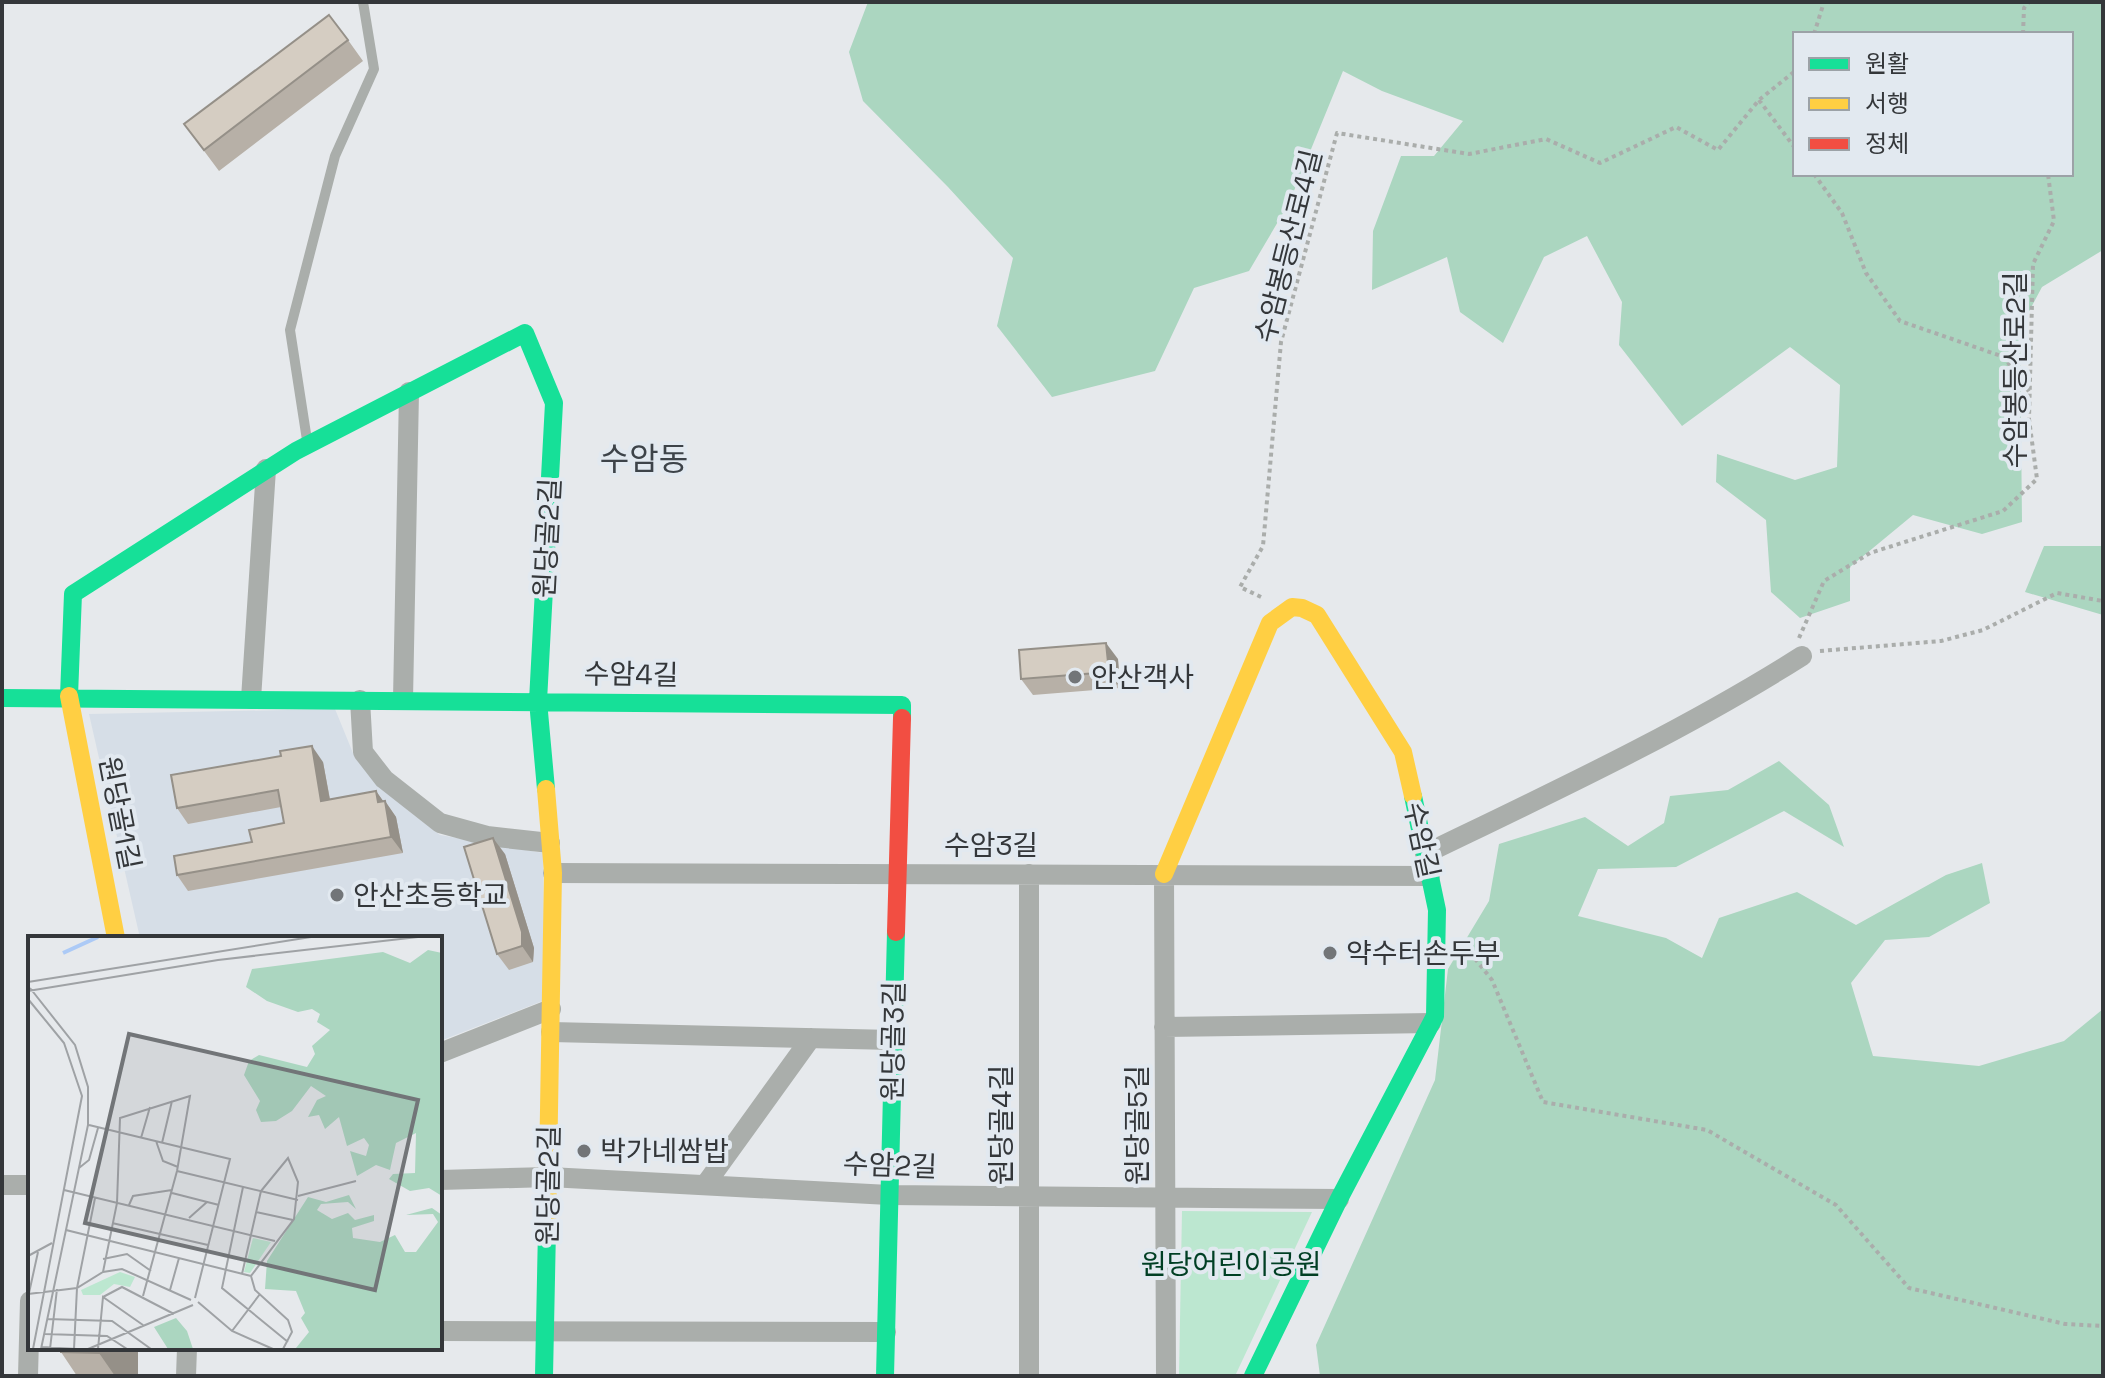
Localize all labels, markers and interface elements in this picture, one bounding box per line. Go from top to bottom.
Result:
legend [1793,32,2073,176]
text: 원활 [1865,48,1909,79]
text: 서행 [1865,88,1909,119]
text: 정체 [1865,128,1909,159]
street label: 수암봉등산로4길 [1247,146,1329,346]
street label: 수암봉등산로2길 [1997,271,2033,469]
district label: 수암동 [600,439,688,479]
street label: 원당골2길 [526,477,568,599]
street label: 수암4길 [583,655,679,693]
place label: 안산객사 [1091,659,1194,695]
marker: 안산객사 [1066,668,1084,686]
street label: 원당골1길 [91,753,149,873]
street label: 수암길 [1396,798,1448,882]
street label: 수암3길 [944,827,1038,863]
place label: 안산초등학교 [353,877,508,913]
marker: 안산초등학교 [328,886,346,904]
place label: 약수터손두부 [1346,935,1501,971]
inset map [28,936,442,1350]
marker: 약수터손두부 [1321,944,1339,962]
street label: 원당골3길 [874,981,912,1101]
street label: 원당골4길 [983,1065,1019,1185]
street label: 원당골5길 [1119,1065,1155,1185]
street label: 원당골2길 [529,1125,567,1245]
place label: 박가네쌈밥 [600,1133,729,1169]
marker: 박가네쌈밥 [575,1142,593,1160]
street label: 수암2길 [842,1145,938,1185]
park label: 원당어린이공원 [1141,1246,1321,1282]

